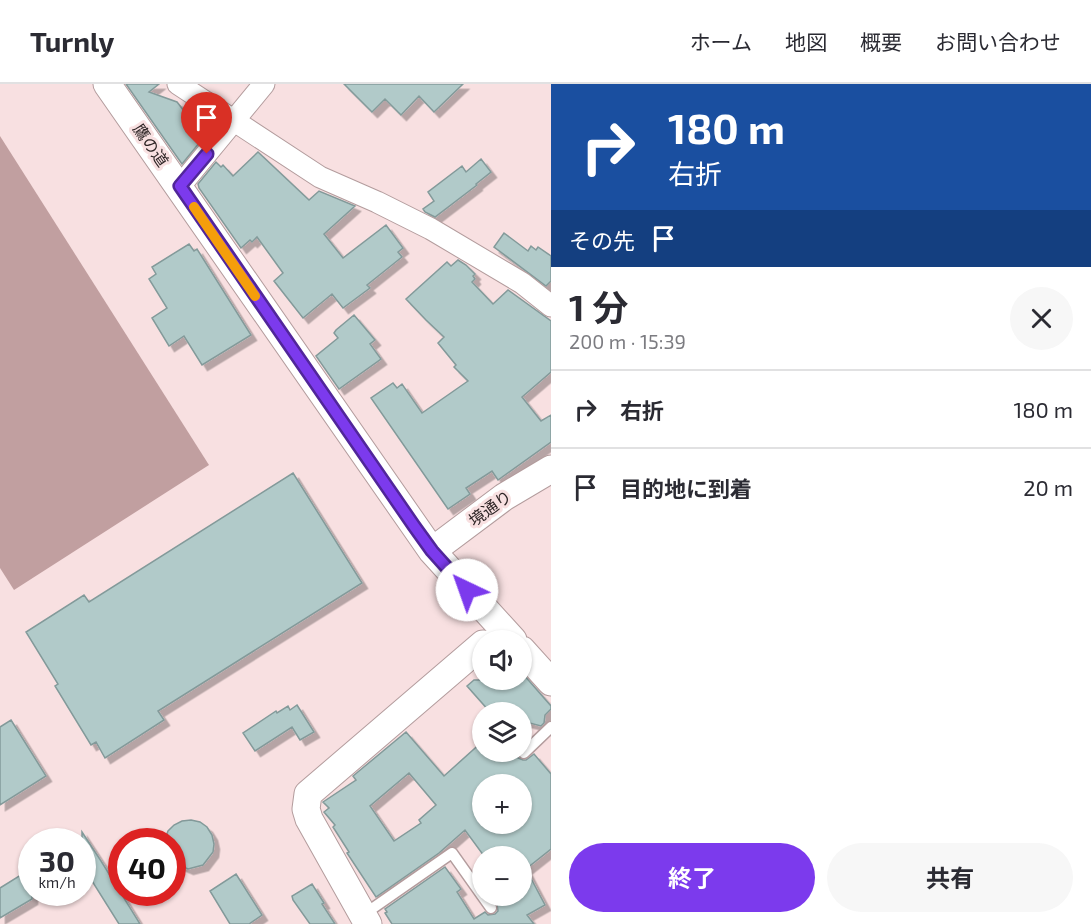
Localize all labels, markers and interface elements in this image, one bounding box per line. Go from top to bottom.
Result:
text: Turnly [30,24,114,58]
text: ホーム [690,29,752,54]
text: 地図 [785,29,827,54]
text: 概要 [860,29,902,54]
text: お問い合わせ [935,29,1061,54]
pin [181,92,232,154]
icon: arrive [190,101,223,134]
text: 180 m [668,102,785,152]
icon: right [569,108,647,186]
street label: 鷹の道 [130,120,173,170]
text: 右折 [668,157,722,189]
icon: arrive [647,222,680,255]
text: その先 [569,227,635,253]
text: 1 分 [569,285,628,328]
button: close [1010,287,1073,350]
text: 200 m · 15:39 [569,329,686,353]
icon: right [569,393,602,426]
text: 180 m [1013,396,1073,422]
text: 右折 [620,397,664,423]
icon: arrive [569,471,602,504]
text: 20 m [1023,474,1073,500]
text: 目的地に到着 [620,475,752,501]
street label: 境通り [465,486,515,529]
position arrow [435,558,499,622]
map controls [472,630,532,906]
button: sound [472,630,532,690]
button: layers [472,702,532,762]
button: + [472,774,532,834]
speed limit sign: 40 [108,828,186,906]
text: 30 [39,842,75,878]
button: 終了 [569,843,815,912]
button: 共有 [827,843,1073,912]
button: − [472,846,532,906]
text: km/h [38,873,76,891]

